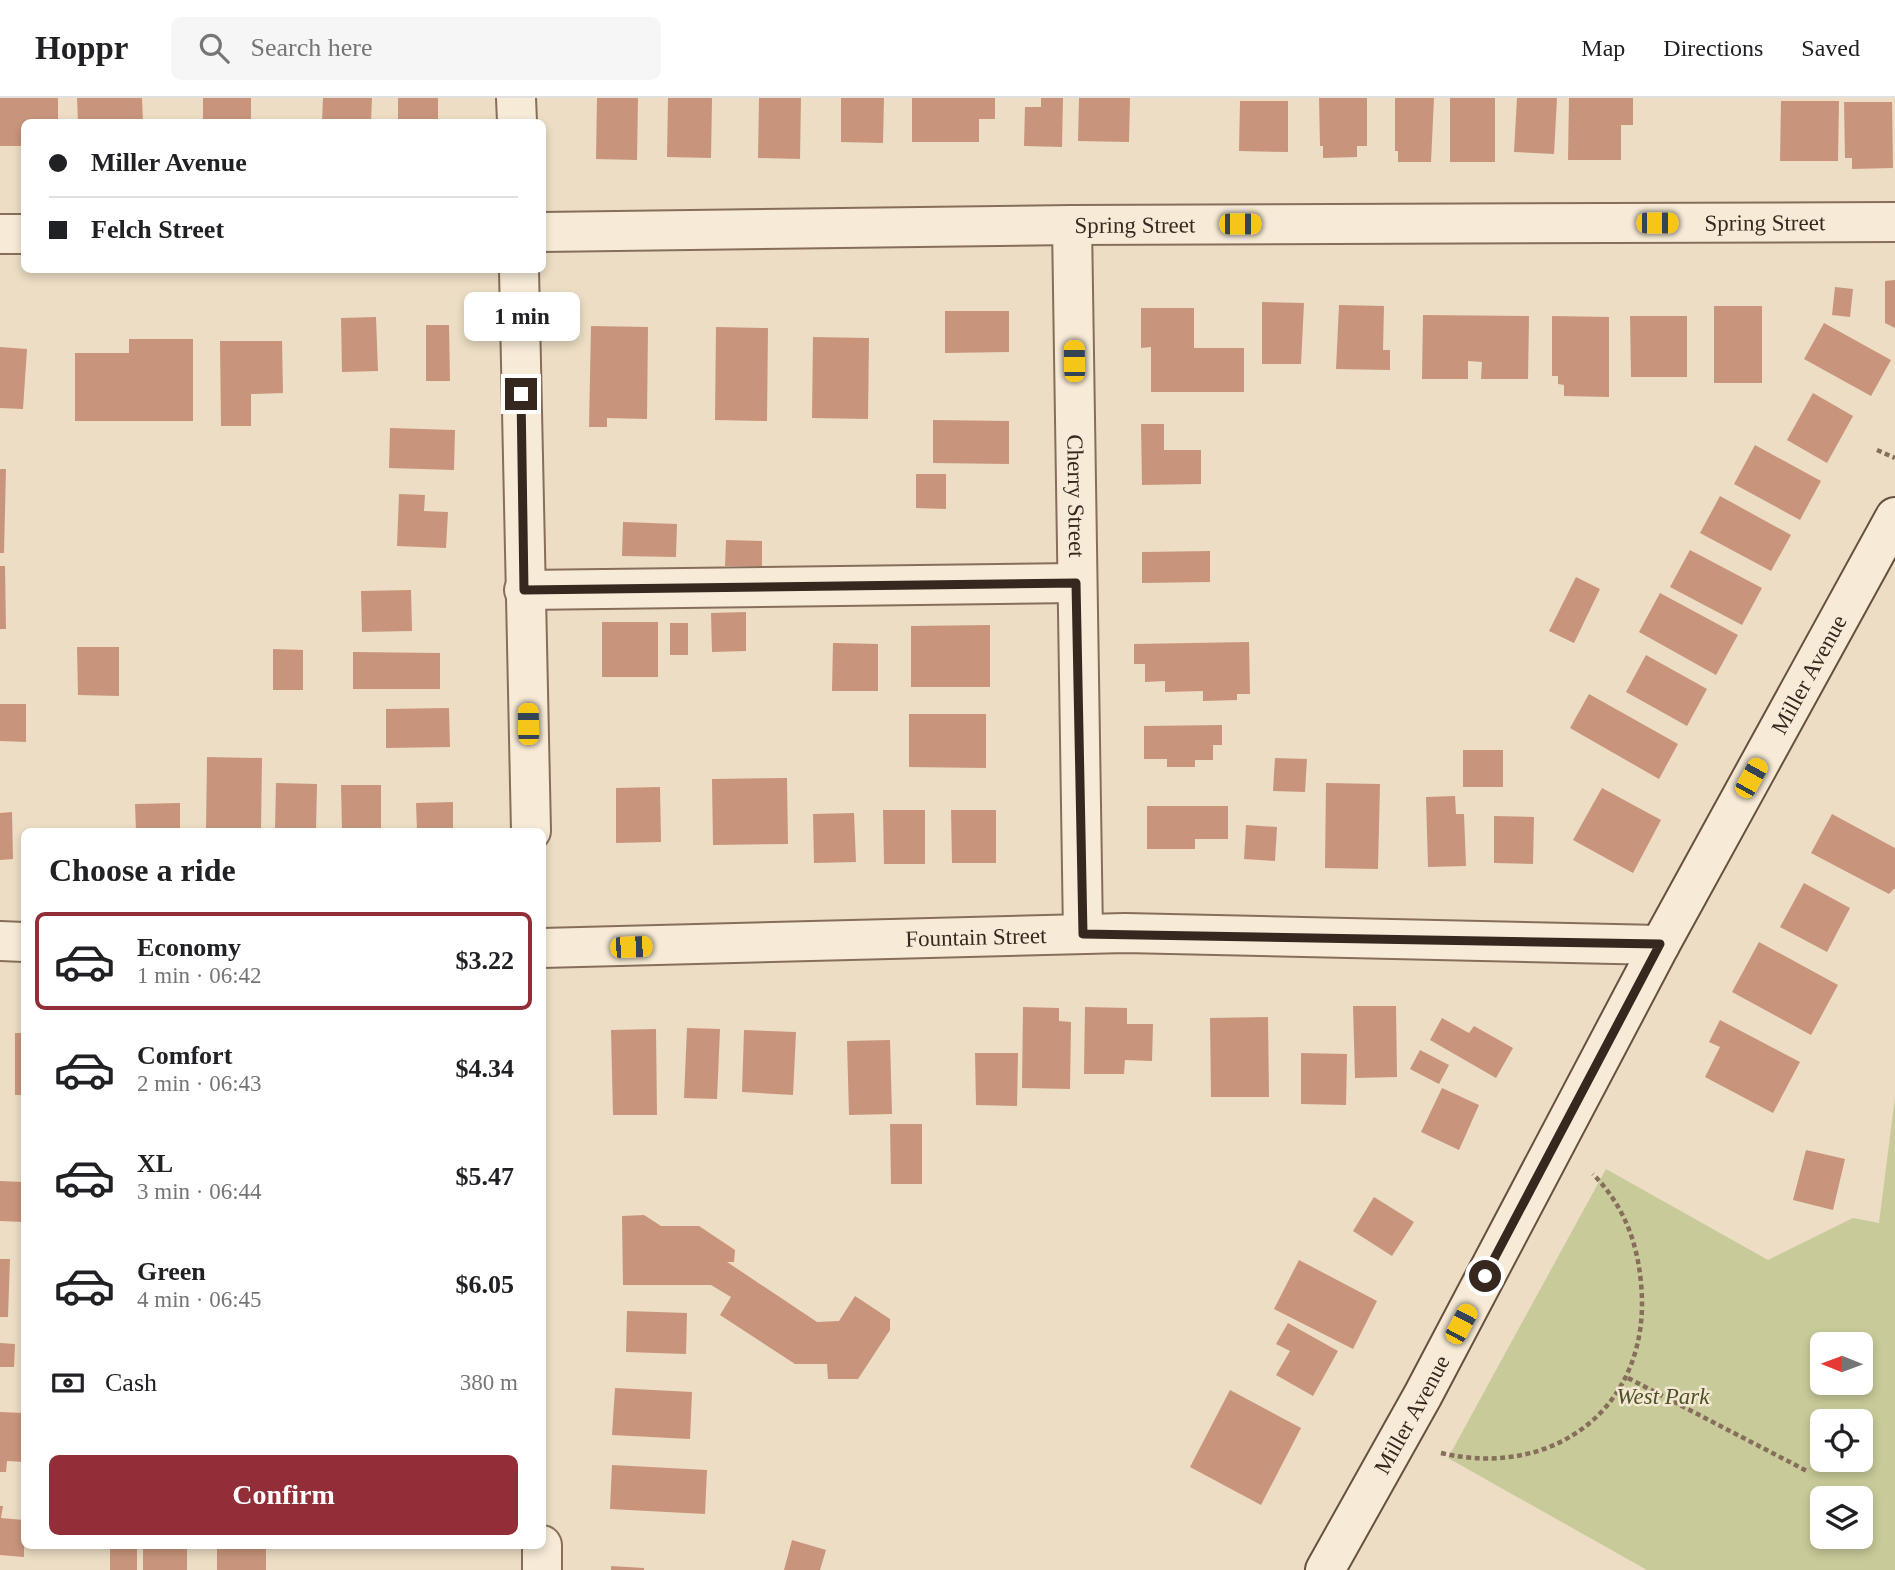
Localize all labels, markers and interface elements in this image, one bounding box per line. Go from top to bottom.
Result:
search box [171,17,661,80]
icon: search [195,29,233,67]
text: Hoppr [35,30,129,66]
text: Search here [251,33,373,62]
text: Map [1581,35,1625,61]
text: Directions [1663,35,1763,61]
text: Saved [1801,35,1860,61]
text: Miller Avenue [91,148,247,177]
street label: Spring Street [1705,210,1826,235]
street label: Spring Street [1075,212,1196,237]
car [1637,213,1679,234]
car [1220,214,1262,235]
text: Felch Street [91,215,224,244]
callout: 1 min [463,292,579,342]
text: 1 min [494,304,550,329]
car [1064,340,1085,382]
route end [505,378,537,410]
street label: Cherry Street [1063,434,1090,558]
street label: Miller Avenue [1766,610,1851,738]
car [518,703,539,745]
car [1732,755,1771,801]
text: Choose a ride [49,852,236,888]
street label: Fountain Street [905,923,1047,951]
icon: car [53,930,116,993]
text: Economy [137,933,241,962]
car [610,936,653,958]
text: $3.22 [456,946,514,975]
text: 1 min · 06:42 [137,963,262,988]
icon: car [53,1038,116,1101]
text: Comfort [137,1041,232,1070]
text: $4.34 [456,1054,514,1083]
text: 2 min · 06:43 [137,1071,262,1096]
icon: car [53,1146,116,1209]
text: XL [137,1149,173,1178]
text: $5.47 [456,1162,514,1191]
text: 3 min · 06:44 [137,1179,262,1204]
icon: car [53,1254,116,1317]
text: Green [137,1257,206,1286]
route start [1469,1260,1501,1292]
text: $6.05 [456,1270,514,1299]
text: 4 min · 06:45 [137,1287,262,1312]
car [1442,1301,1481,1347]
north arrow [1810,1332,1872,1395]
map controls [1810,1332,1873,1549]
street label: Miller Avenue [1369,1351,1454,1478]
icon: cash [49,1364,87,1402]
text: Cash [105,1368,157,1397]
text: 380 m [460,1370,518,1395]
park label: West Park [1616,1384,1710,1409]
button: locate [1810,1409,1873,1472]
button: Confirm [49,1455,518,1535]
button: layers [1810,1486,1873,1549]

